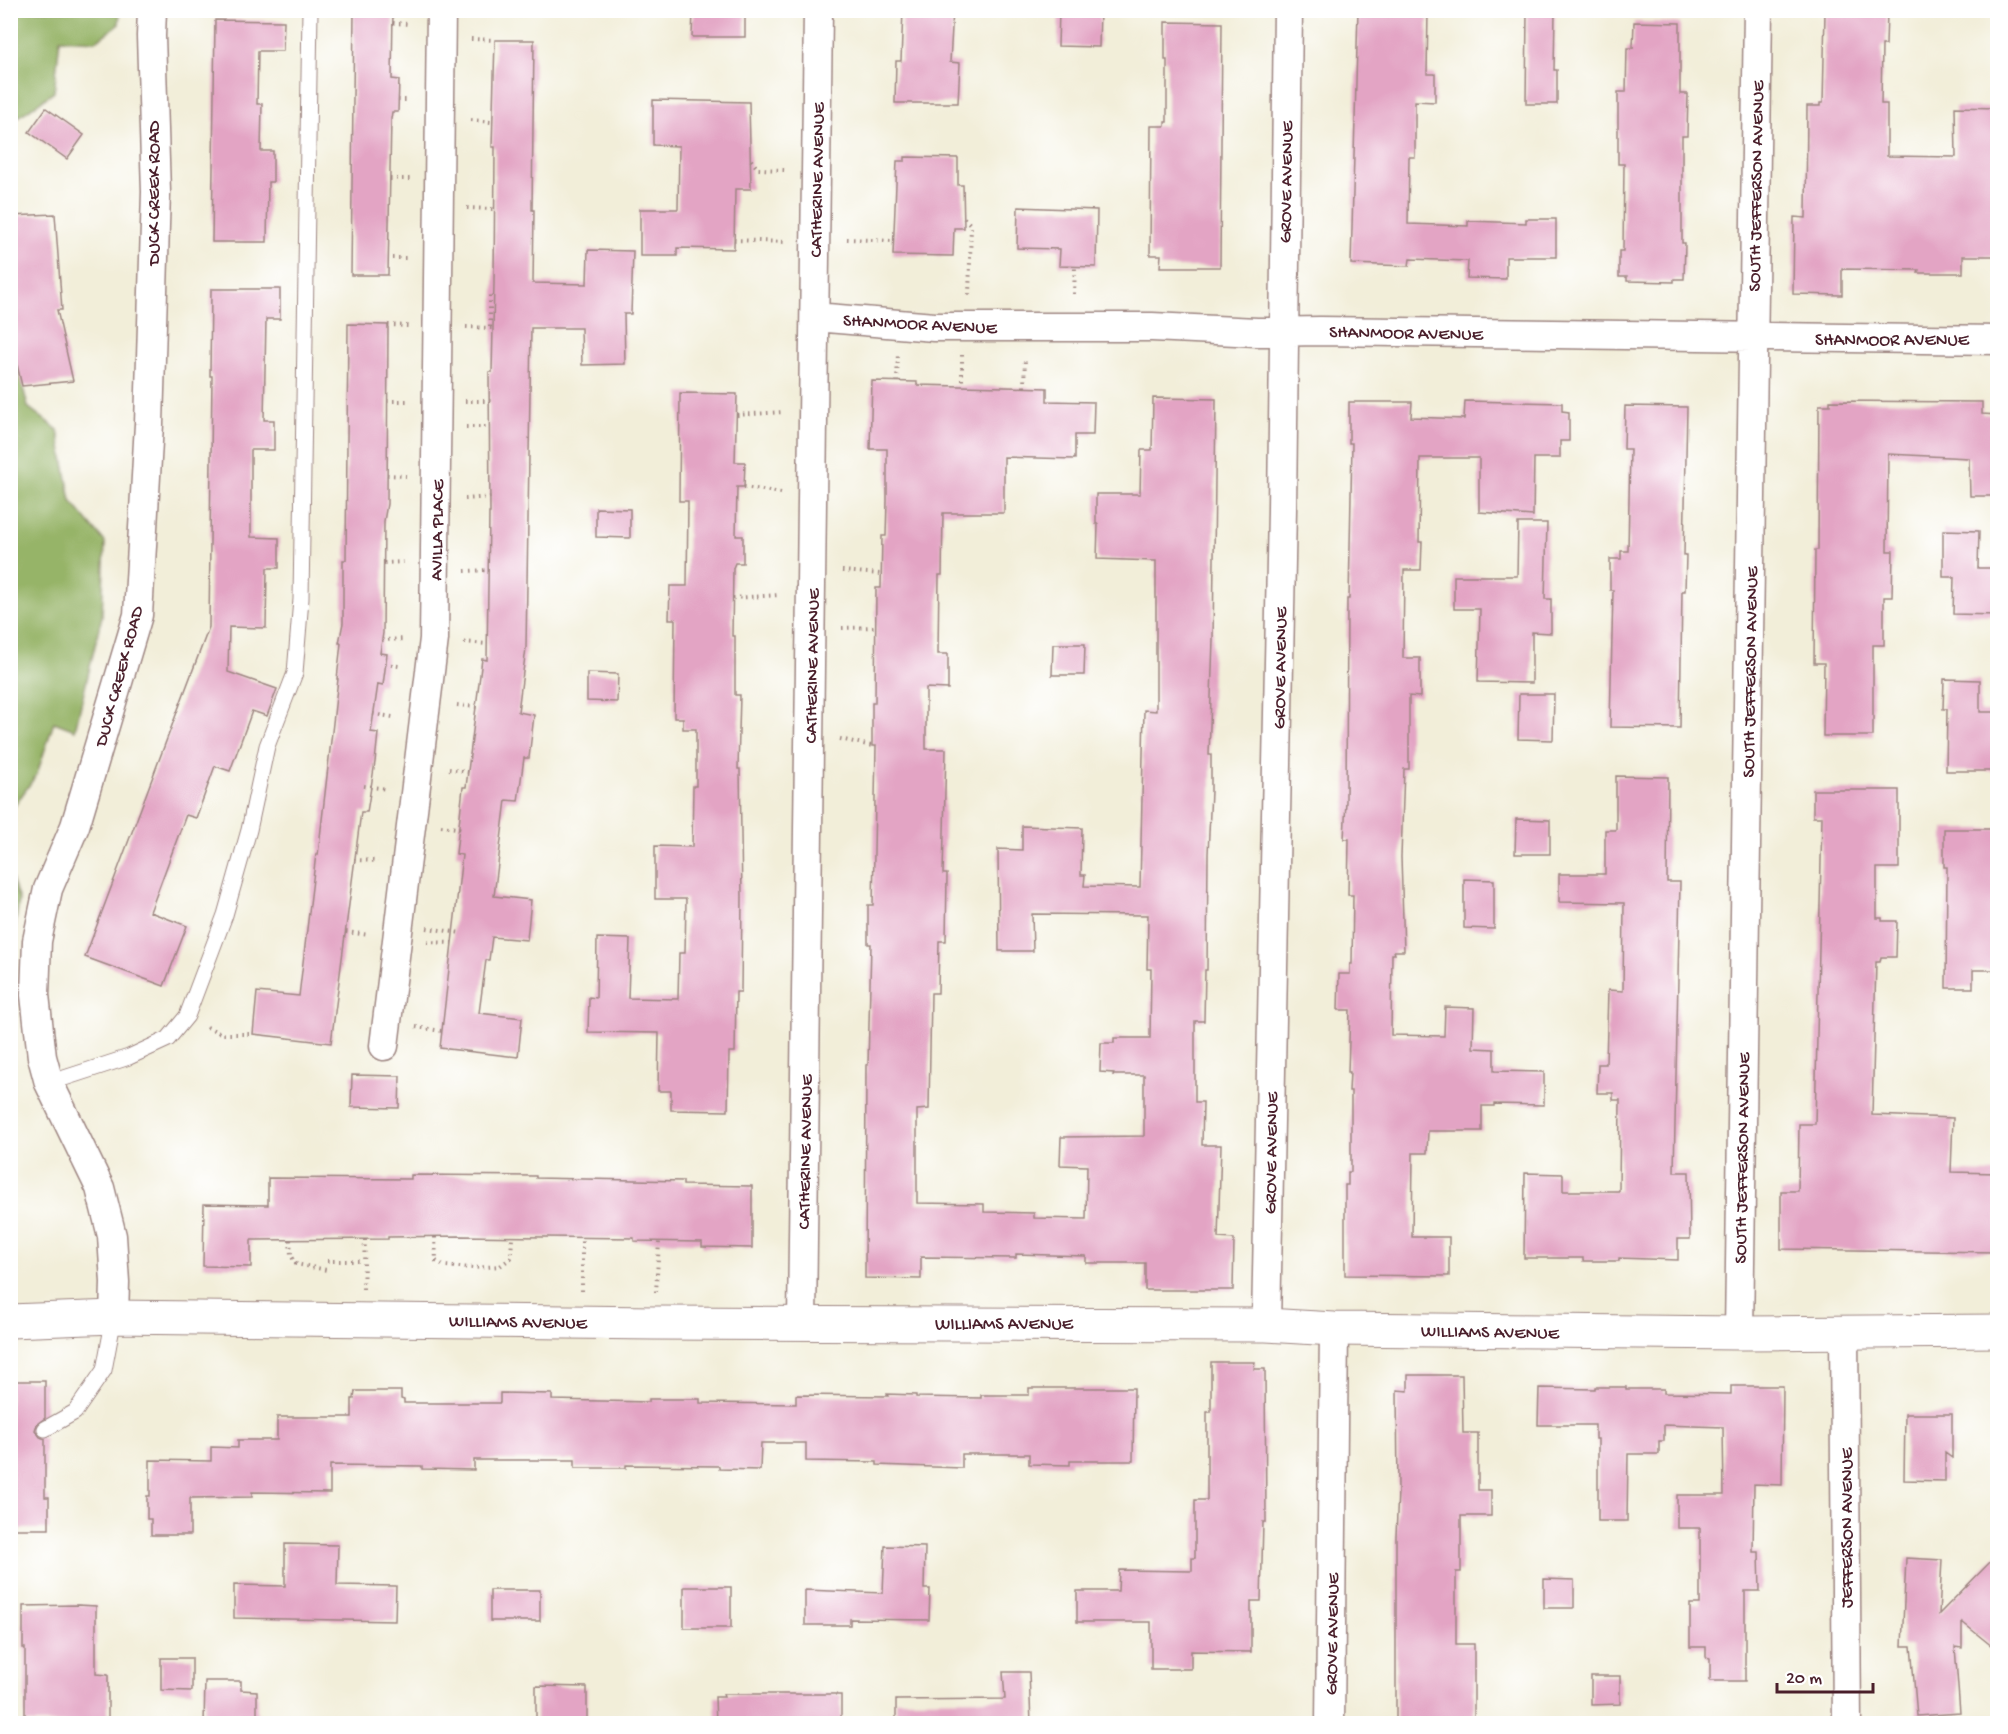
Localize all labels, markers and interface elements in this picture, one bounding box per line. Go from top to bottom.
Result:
street label: SOUTH JEFFERSON AVENUE [1745,79,1770,292]
street label: CATHERINE AVENUE [807,102,830,258]
street label: GROVE AVENUE [1276,120,1299,243]
street label: DUCK CREEK ROAD [145,121,166,266]
street label: SHANMOOR AVENUE [842,311,998,340]
street label: SHANMOOR AVENUE [1329,323,1484,346]
street label: SHANMOOR AVENUE [1815,331,1970,352]
street label: AVILLA PLACE [427,479,450,581]
street label: SOUTH JEFFERSON AVENUE [1739,565,1764,778]
street label: CATHERINE AVENUE [802,588,825,744]
street label: DUCK CREEK ROAD [91,604,149,750]
street label: GROVE AVENUE [1270,606,1293,729]
street label: SOUTH JEFFERSON AVENUE [1731,1051,1756,1264]
street label: CATHERINE AVENUE [795,1074,818,1230]
street label: GROVE AVENUE [1261,1091,1284,1214]
street label: WILLIAMS AVENUE [449,1312,588,1335]
street label: WILLIAMS AVENUE [935,1315,1074,1336]
street label: WILLIAMS AVENUE [1421,1322,1560,1345]
street label: JEFFERSON AVENUE [1838,1447,1859,1608]
street label: GROVE AVENUE [1322,1572,1345,1695]
scale bar [1777,1656,1873,1694]
text: 20 m [1786,1669,1822,1690]

